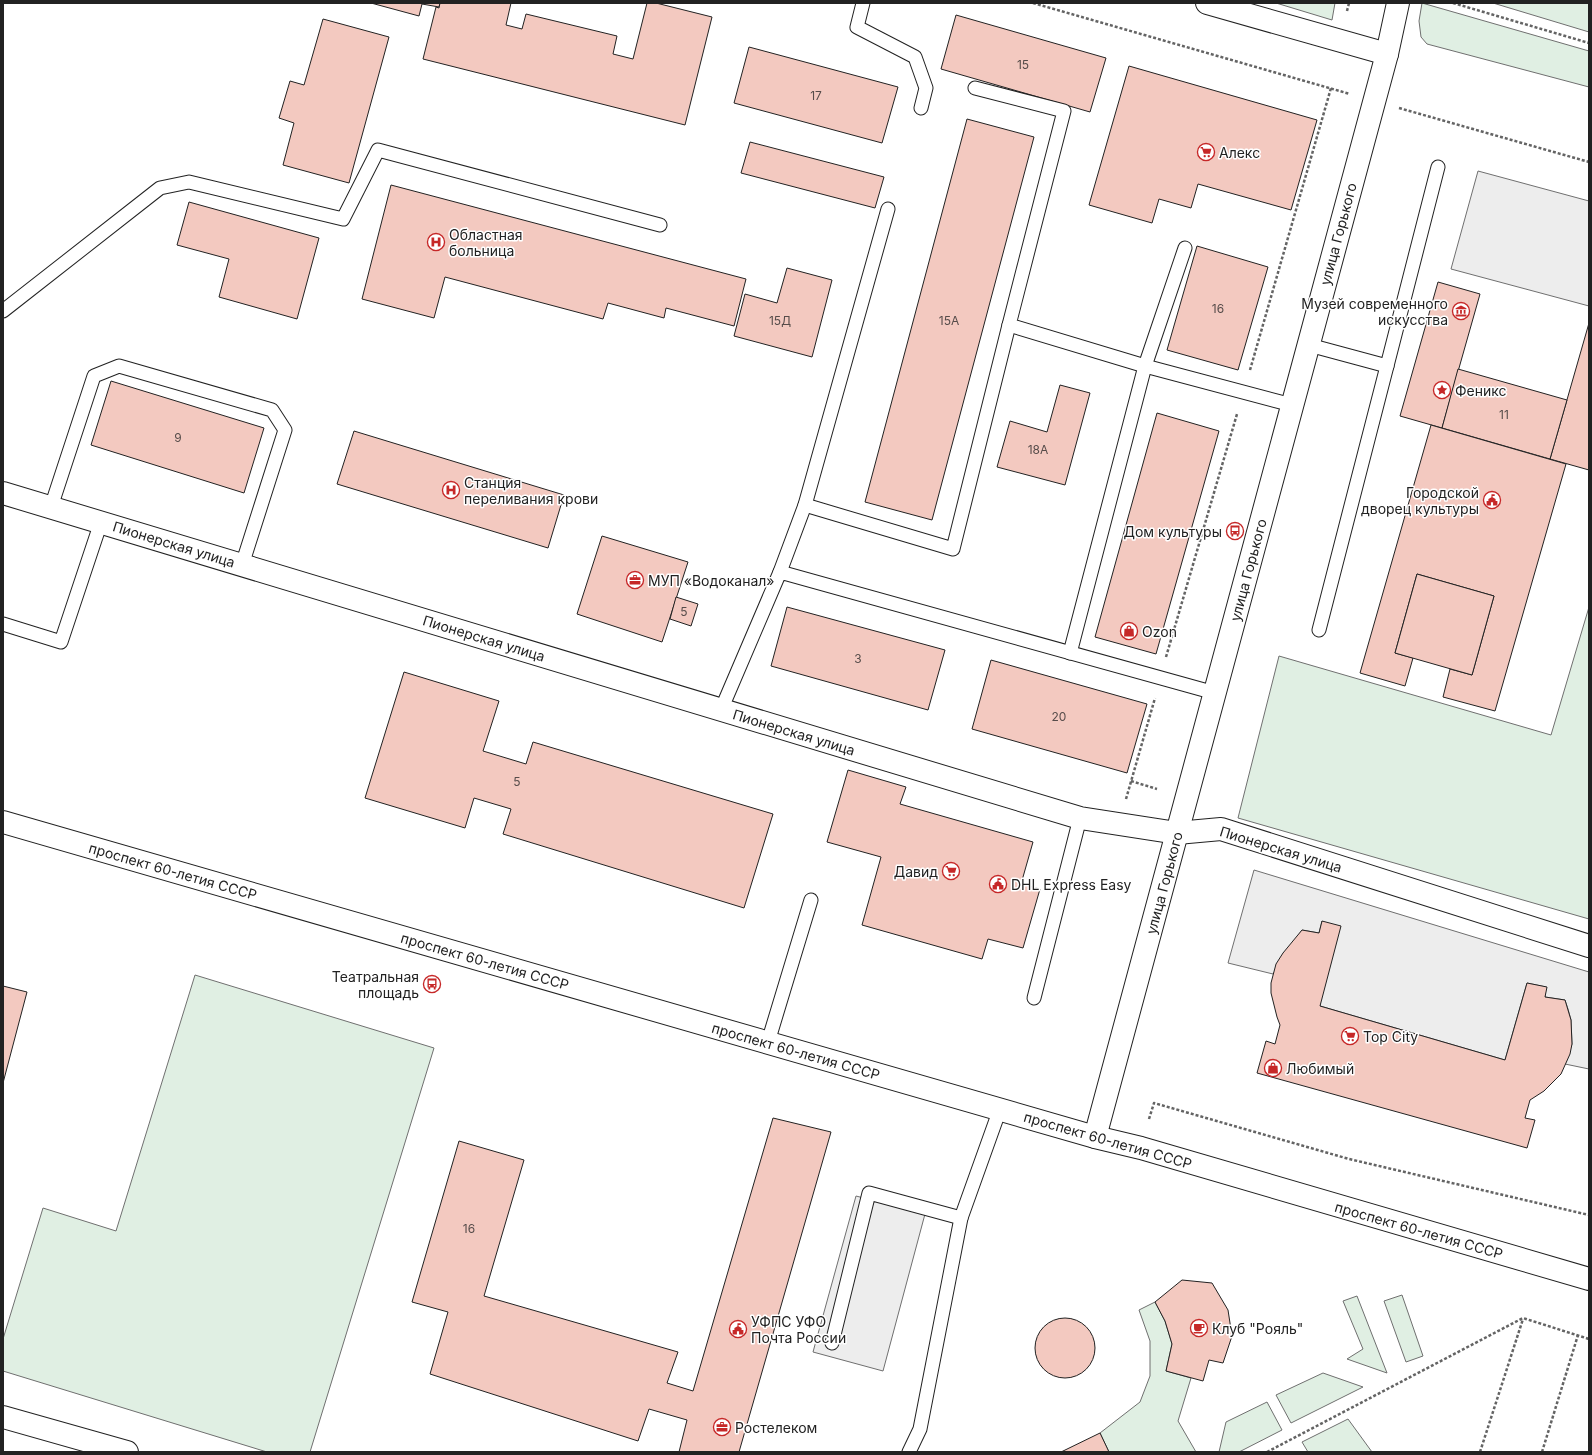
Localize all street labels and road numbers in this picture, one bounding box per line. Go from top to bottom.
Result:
street label: улица Горького [1316,181,1360,287]
street label: Пионерская улица [111,517,237,571]
street label: улица Горького [1226,517,1270,623]
street label: Пионерская улица [421,611,547,665]
street label: Пионерская улица [731,705,857,759]
street label: Пионерская улица [1218,822,1344,876]
street label: улица Горького [1142,830,1186,936]
street label: проспект 60-летия СССР [87,839,259,903]
street label: проспект 60-летия СССР [399,929,571,993]
street label: проспект 60-летия СССР [710,1019,882,1083]
street label: проспект 60-летия СССР [1022,1108,1194,1172]
street label: проспект 60-летия СССР [1333,1198,1505,1262]

